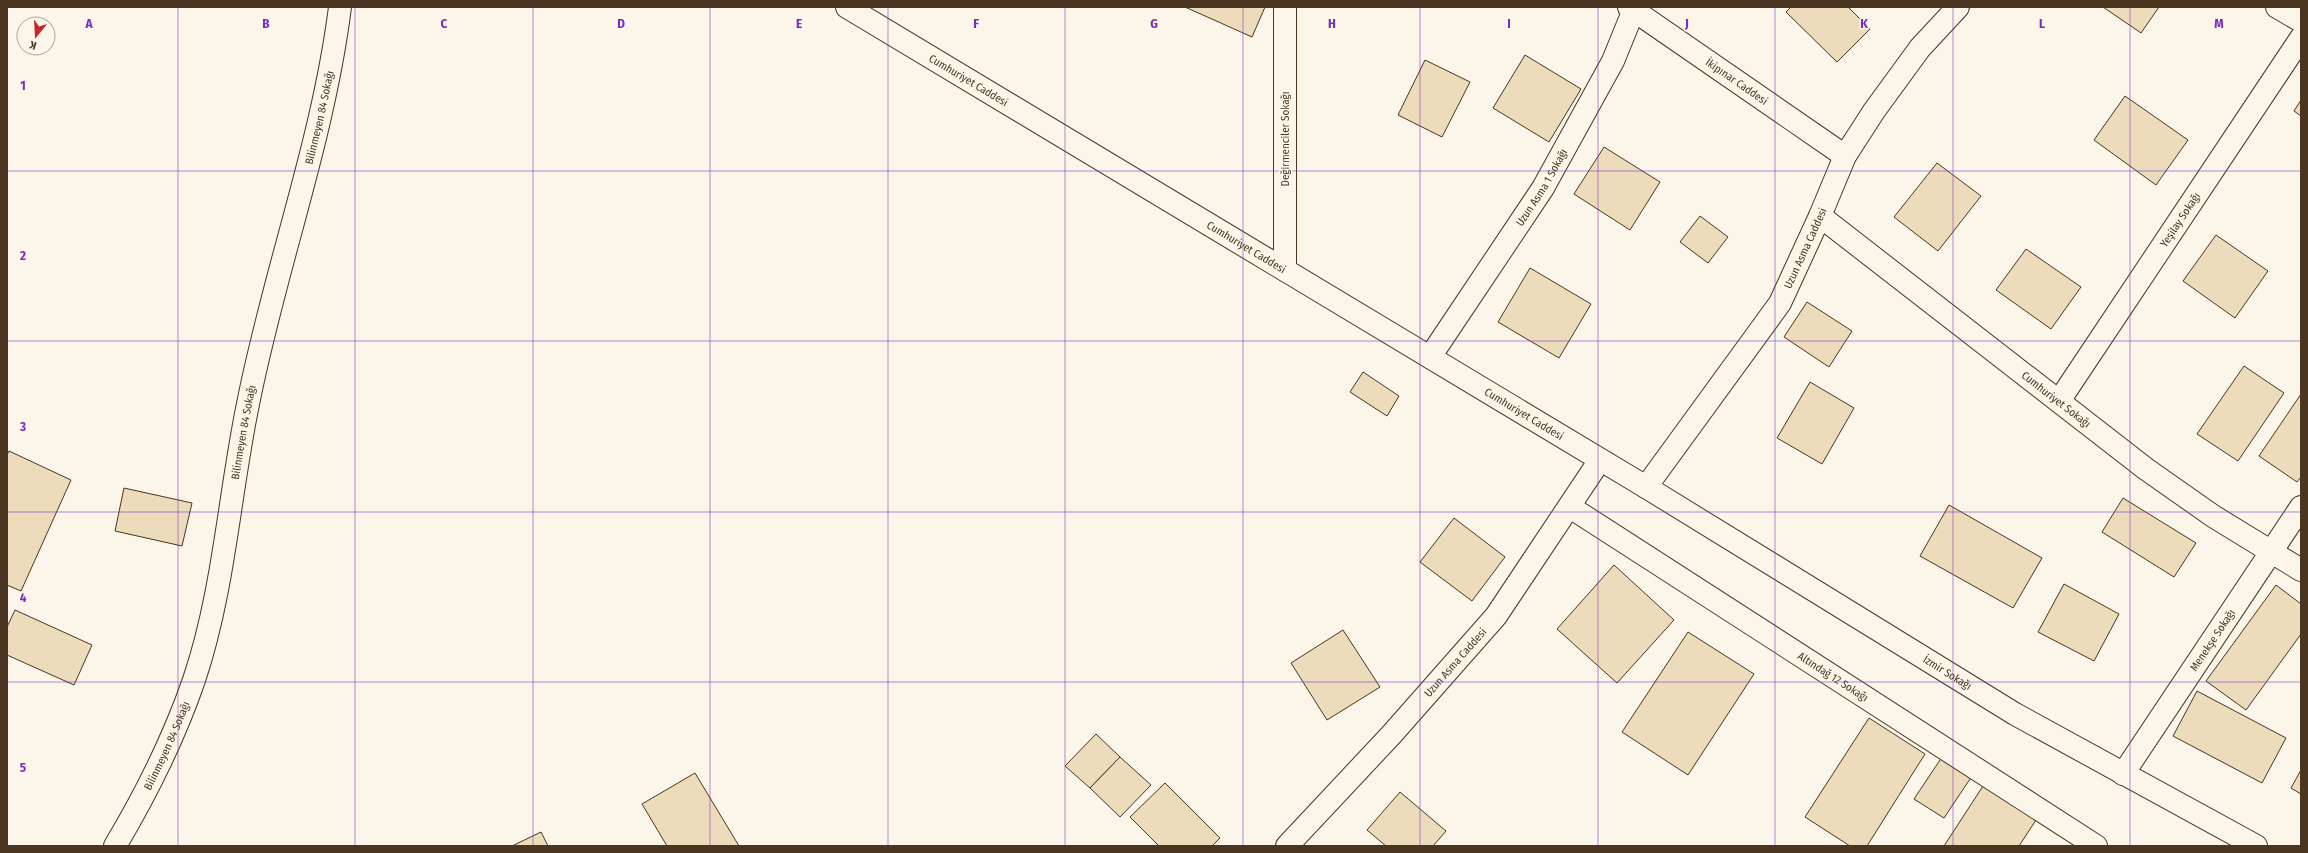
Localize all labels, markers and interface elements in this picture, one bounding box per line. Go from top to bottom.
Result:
north arrow [16,16,56,56]
text: A [84,16,93,31]
text: B [262,16,270,31]
text: C [441,16,448,31]
text: D [617,16,625,31]
text: E [796,16,802,31]
text: F [973,16,979,31]
text: G [1150,16,1158,31]
text: H [1328,16,1336,31]
text: I [1507,16,1511,31]
text: J [1684,16,1689,31]
text: K [1860,16,1868,31]
text: L [2039,16,2045,31]
text: M [2214,16,2224,31]
text: K [27,38,38,52]
street label: Cumhuriyet Caddesi [927,51,1011,109]
street label: İkipınar Caddesi [1703,55,1771,108]
street label: Bilinmeyen 84 Sokağı [302,69,336,166]
text: 1 [20,78,26,93]
street label: Değirmenciler Sokağı [1279,92,1292,186]
street label: Uzun Asma 1 Sokağı [1513,147,1570,229]
street label: Yeşilay Sokağı [2157,190,2203,249]
street label: Uzun Asma Caddesi [1781,206,1829,291]
street label: Cumhuriyet Caddesi [1205,218,1289,276]
text: 2 [19,248,26,263]
street label: Cumhuriyet Sokağı [2019,368,2093,430]
street label: Bilinmeyen 84 Sokağı [228,384,258,480]
street label: Cumhuriyet Caddesi [1482,385,1566,443]
text: 3 [19,419,26,434]
text: 4 [20,590,27,605]
street label: Menekşe Sokağı [2187,607,2238,674]
street label: Uzun Asma Caddesi [1421,625,1489,699]
street label: Altındağ 12 Sokağı [1795,649,1871,704]
street label: İzmir Sokağı [1921,652,1974,692]
street label: Bilinmeyen 84 Sokağı [141,700,192,792]
text: 5 [20,760,26,775]

